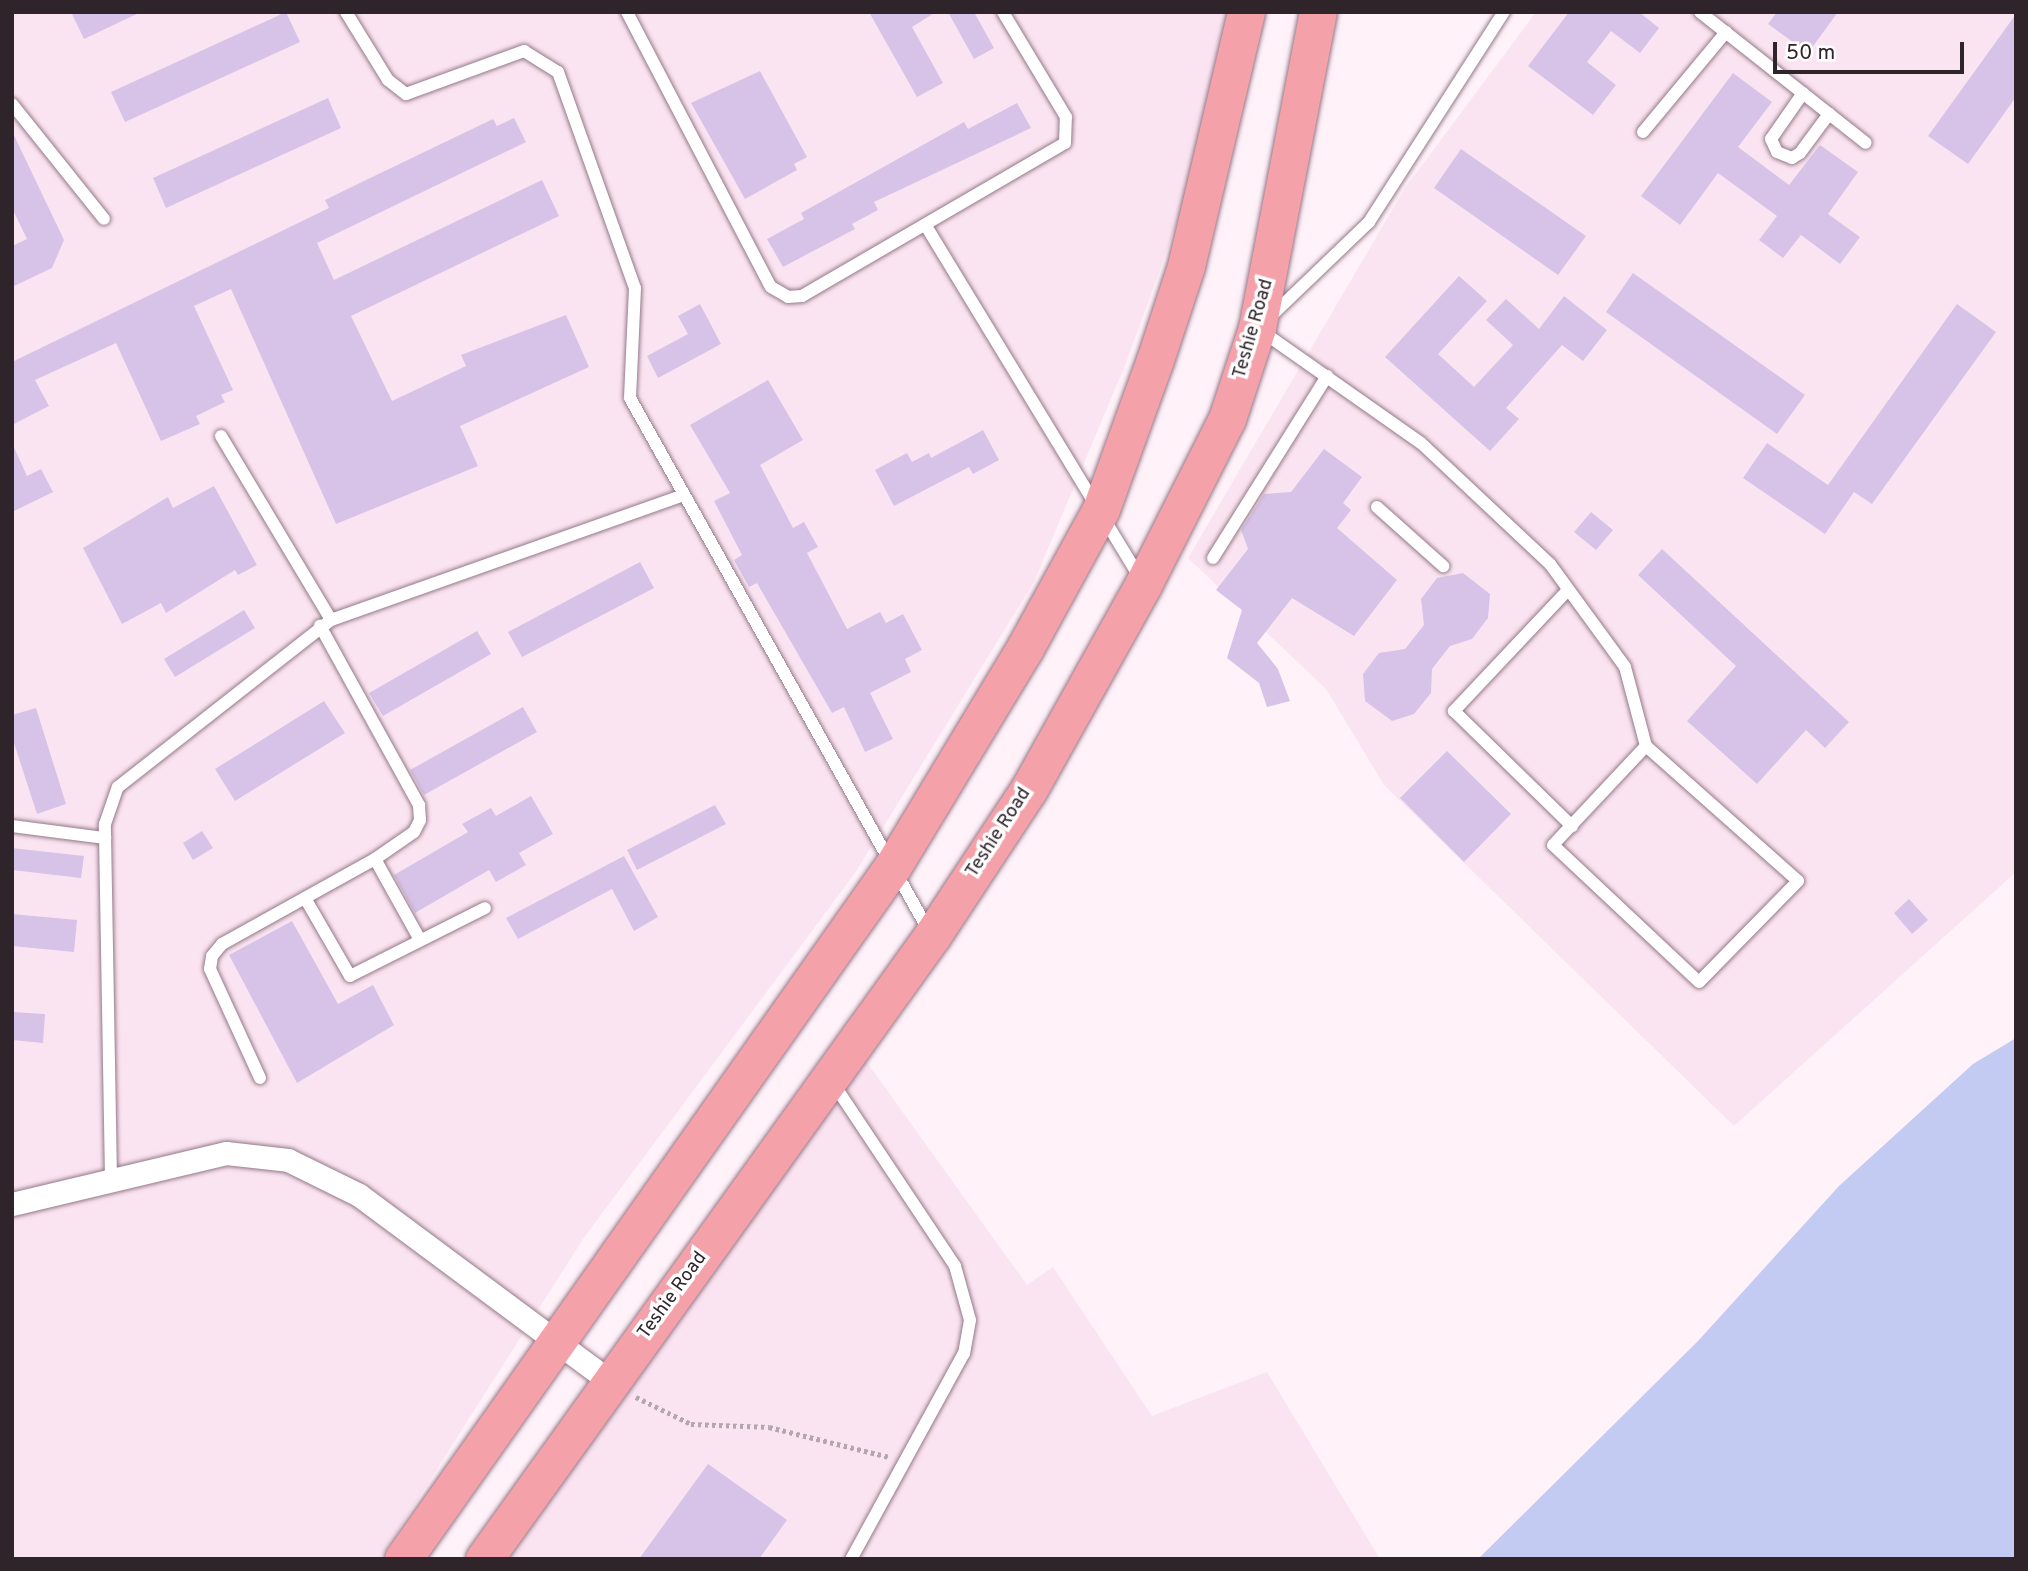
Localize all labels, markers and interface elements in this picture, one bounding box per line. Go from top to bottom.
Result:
scale bar [1776,28,1967,72]
text: 50 m [1786,40,1835,67]
street label: Teshie Road [1229,277,1279,381]
street label: Teshie Road [962,784,1036,882]
street label: Teshie Road [634,1248,712,1344]

